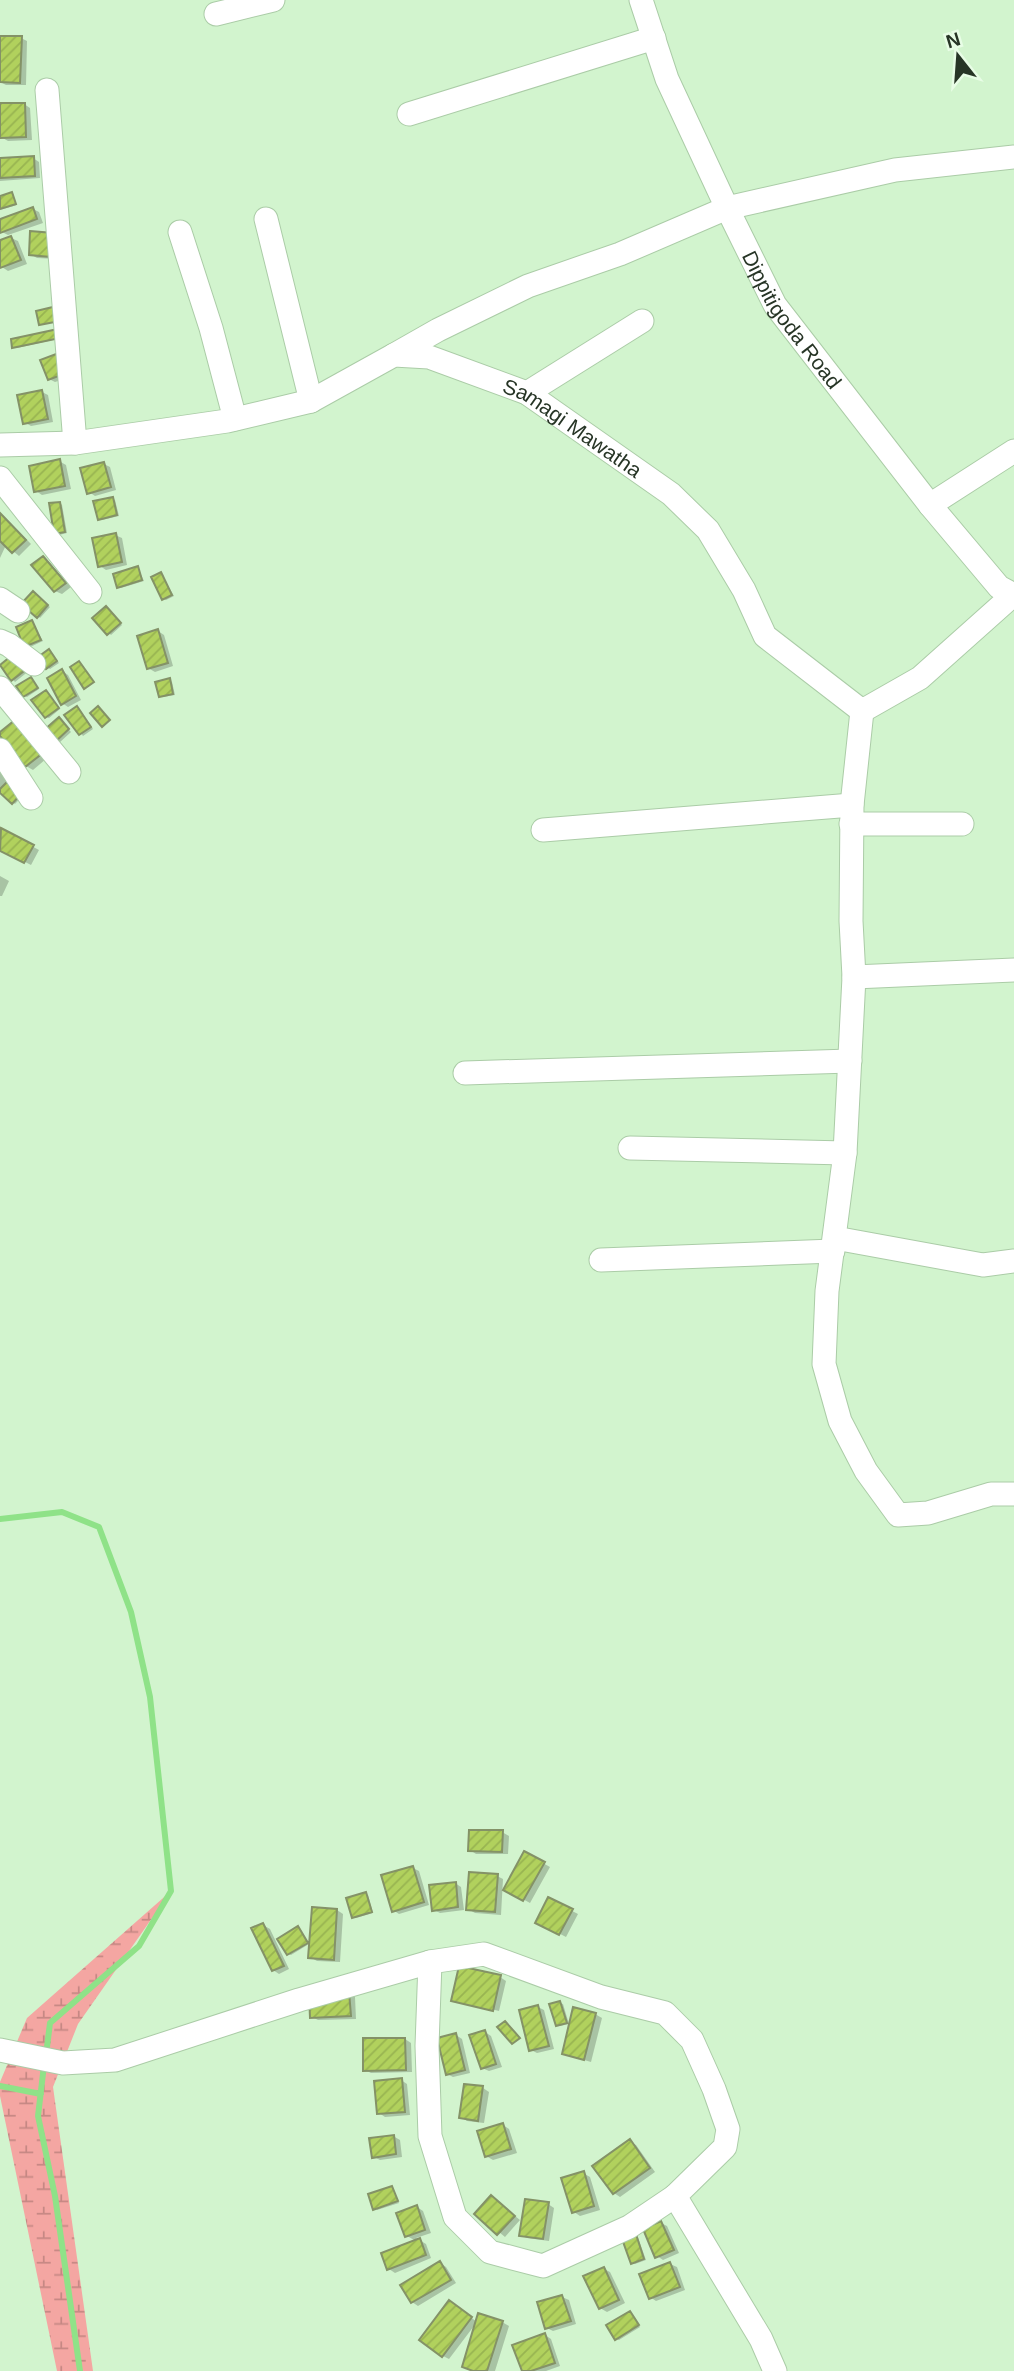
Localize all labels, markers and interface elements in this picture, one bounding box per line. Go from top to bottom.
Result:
north arrow [923,21,993,91]
text: N [944,28,963,52]
street label: Dippitigoda Road [738,247,847,393]
street label: Samagi Mawatha [500,374,647,482]

